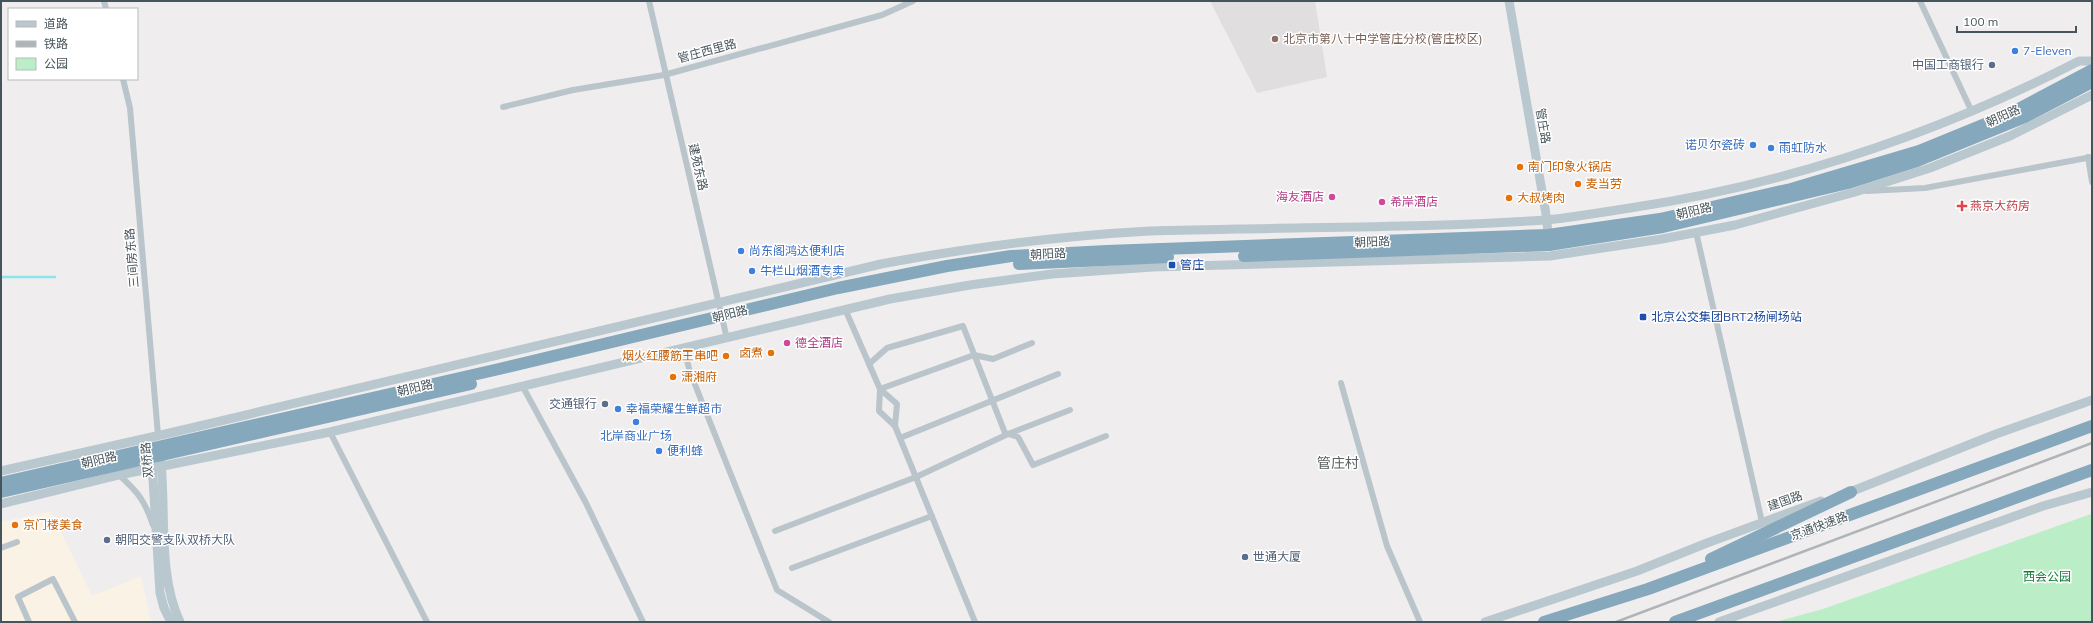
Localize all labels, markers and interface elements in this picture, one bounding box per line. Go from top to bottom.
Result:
legend [8,8,138,80]
scale bar [1957,8,2076,34]
text: 100 m [1963,14,1998,29]
text: 道路 [44,16,68,31]
place label: 北京市第八十中学管庄分校(管庄校区) [1283,31,1483,46]
marker: 北京市第八十中学管庄分校(管庄校区) [1270,34,1280,44]
text: 铁路 [44,36,68,51]
street label: 管庄西里路 [676,36,738,66]
place label: 7-Eleven [2023,43,2072,58]
marker: 7-Eleven [2010,46,2020,56]
text: 公园 [44,56,68,71]
place label: 中国工商银行 [1912,57,1984,72]
marker: 中国工商银行 [1987,60,1997,70]
street label: 朝阳路 [1983,101,2022,130]
street label: 管庄路 [1533,107,1554,145]
place label: 诺贝尔瓷砖 [1685,137,1745,152]
marker: 诺贝尔瓷砖 [1748,140,1758,150]
place label: 雨虹防水 [1779,140,1827,155]
street label: 建苑东路 [686,142,711,192]
marker: 雨虹防水 [1766,143,1776,153]
place label: 南门印象火锅店 [1528,159,1612,174]
marker: 南门印象火锅店 [1515,162,1525,172]
place label: 麦当劳 [1586,176,1622,191]
marker: 麦当劳 [1573,179,1583,189]
place label: 海友酒店 [1276,189,1324,204]
place label: 大叔烤肉 [1517,190,1565,205]
marker: 海友酒店 [1327,192,1337,202]
marker: 大叔烤肉 [1504,193,1514,203]
place label: 希岸酒店 [1390,194,1438,209]
marker: 希岸酒店 [1377,197,1387,207]
place label: 燕京大药房 [1970,198,2030,213]
street label: 朝阳路 [1675,199,1713,222]
marker: 燕京大药房 [1957,201,1967,211]
street label: 三间房东路 [121,227,142,289]
street label: 朝阳路 [1354,233,1390,250]
place label: 尚东阁鸿达便利店 [749,243,845,258]
street label: 朝阳路 [1030,245,1066,262]
marker: 尚东阁鸿达便利店 [736,246,746,256]
place label: 管庄 [1180,257,1204,272]
marker: 管庄 [1167,260,1177,270]
place label: 牛栏山烟酒专卖 [760,263,844,278]
marker: 牛栏山烟酒专卖 [747,266,757,276]
street label: 朝阳路 [711,302,749,325]
place label: 北京公交集团BRT2杨闸场站 [1651,309,1802,324]
marker: 北京公交集团BRT2杨闸场站 [1638,312,1648,322]
place label: 德全酒店 [795,335,843,350]
marker: 德全酒店 [782,338,792,348]
place label: 卤煮 [739,345,763,360]
place label: 烟火红腰筋王串吧 [622,348,718,363]
marker: 卤煮 [766,348,776,358]
marker: 烟火红腰筋王串吧 [721,351,731,361]
place label: 潇湘府 [681,369,717,384]
marker: 潇湘府 [668,372,678,382]
street label: 朝阳路 [396,376,434,399]
place label: 交通银行 [549,396,597,411]
marker: 交通银行 [600,399,610,409]
place label: 幸福荣耀生鲜超市 [626,401,722,416]
marker: 幸福荣耀生鲜超市 [613,404,623,414]
marker: 北岸商业广场 [631,417,641,427]
place label: 北岸商业广场 [600,428,672,443]
street label: 双桥路 [137,441,156,479]
place label: 便利蜂 [667,443,703,458]
marker: 便利蜂 [654,446,664,456]
street label: 朝阳路 [80,448,118,471]
district label: 管庄村 [1317,454,1359,472]
street label: 建国路 [1765,488,1804,513]
street label: 京通快速路 [1788,508,1850,543]
place label: 京门楼美食 [23,517,83,532]
marker: 京门楼美食 [10,520,20,530]
place label: 朝阳交警支队双桥大队 [115,532,235,547]
marker: 朝阳交警支队双桥大队 [102,535,112,545]
place label: 世通大厦 [1253,549,1301,564]
marker: 世通大厦 [1240,552,1250,562]
park label: 西会公园 [2023,569,2071,584]

